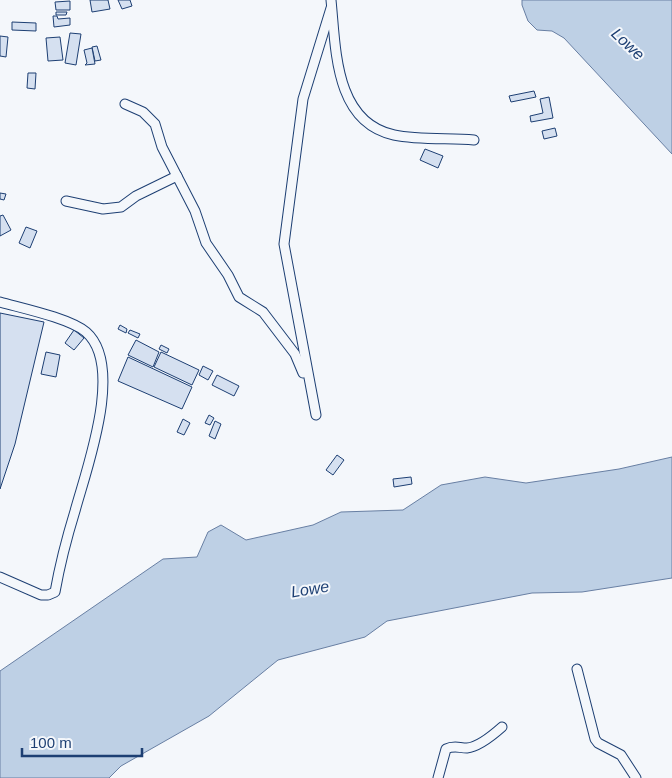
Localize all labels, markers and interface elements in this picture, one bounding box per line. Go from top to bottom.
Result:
water label: Lowe [608,25,648,63]
water label: Lowe [290,578,330,600]
scale bar [22,726,142,758]
text: 100 m [30,734,72,751]

